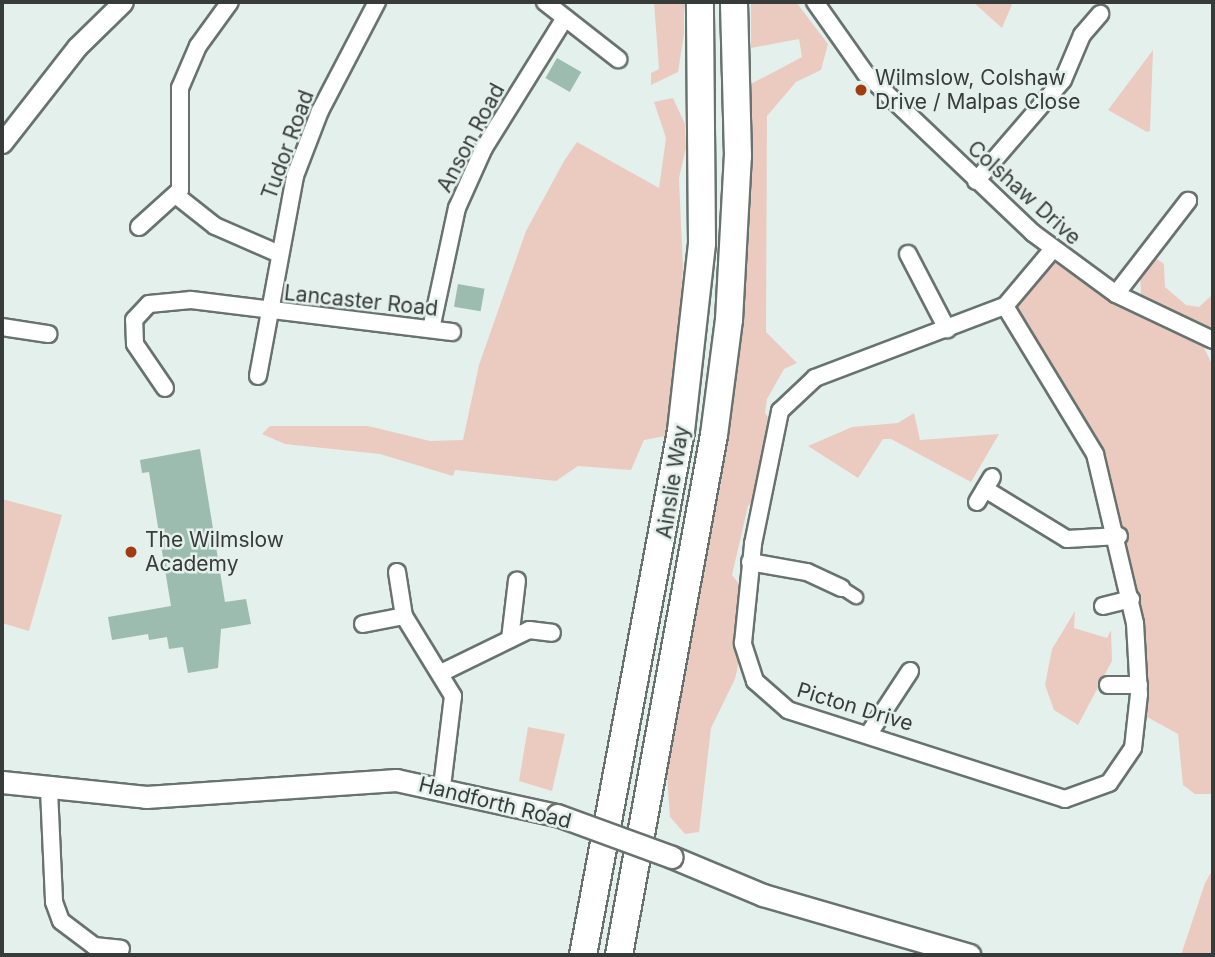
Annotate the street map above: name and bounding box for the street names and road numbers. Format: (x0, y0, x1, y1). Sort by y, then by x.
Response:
street label: Anson Road (432, 79, 510, 197)
street label: Tudor Road (257, 87, 319, 203)
street label: Colshaw Drive (962, 136, 1086, 250)
street label: Lancaster Road (283, 280, 439, 322)
street label: Ainslie Way (652, 424, 694, 540)
street label: Picton Drive (794, 677, 916, 737)
street label: Handforth Road (416, 772, 574, 834)

